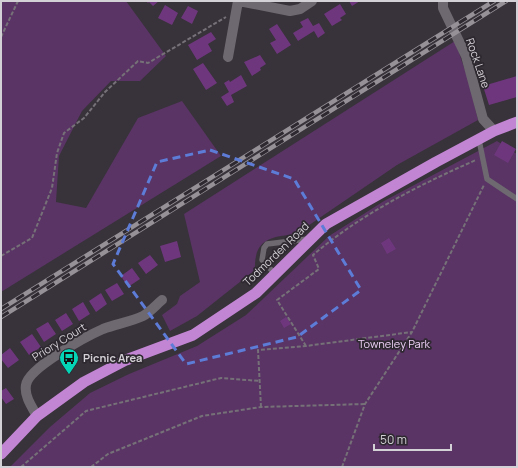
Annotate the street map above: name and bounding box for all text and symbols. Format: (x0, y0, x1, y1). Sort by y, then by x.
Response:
street label: Rock Lane (463, 36, 494, 90)
street label: Todmorden Road (240, 218, 312, 289)
street label: Priory Court (29, 319, 89, 364)
park label: Towneley Park (358, 336, 431, 351)
bus stop icon: Picnic Area (58, 347, 80, 375)
place label: Picnic Area (83, 350, 142, 365)
scale bar (374, 426, 451, 452)
text: 50 m (380, 431, 407, 448)

